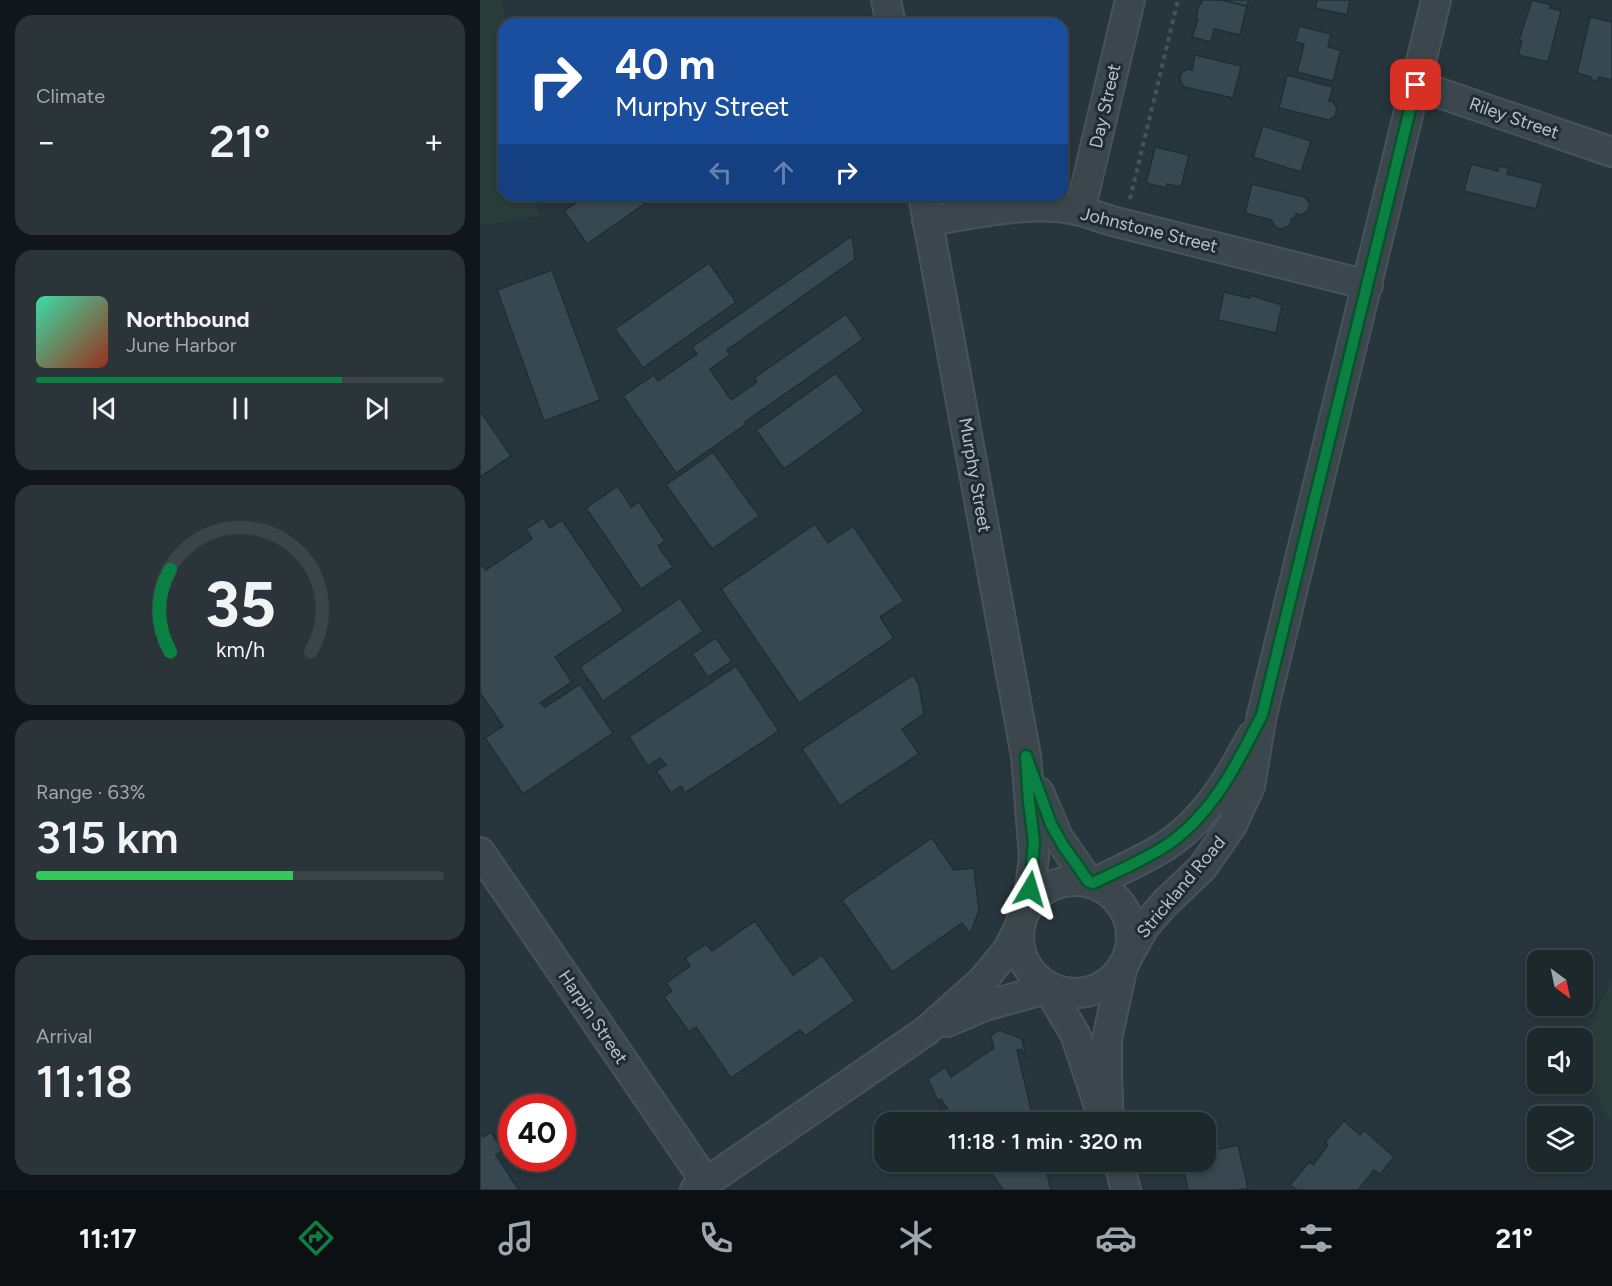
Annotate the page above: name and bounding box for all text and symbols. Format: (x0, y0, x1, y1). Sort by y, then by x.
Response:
text: 40 m (615, 39, 715, 90)
icon: right (516, 42, 594, 120)
pin (1390, 59, 1441, 110)
street label: Day Street (1085, 62, 1125, 150)
icon: arrive (1399, 68, 1432, 101)
text: Climate (36, 84, 105, 108)
text: Murphy Street (615, 90, 789, 123)
street label: Riley Street (1466, 92, 1562, 144)
text: 21° (209, 114, 271, 168)
text: − (36, 122, 57, 161)
text: + (423, 122, 444, 161)
icon: left (704, 156, 737, 189)
icon: ahead (767, 156, 800, 189)
icon: right (830, 156, 863, 189)
street label: Johnstone Street (1078, 202, 1220, 258)
text: Northbound (126, 306, 250, 333)
text: June Harbor (126, 333, 237, 357)
icon: previous (88, 392, 121, 425)
icon: pause (224, 392, 257, 425)
icon: next (360, 392, 393, 425)
street label: Murphy Street (954, 416, 996, 534)
text: 35 (205, 567, 275, 642)
text: km/h (216, 637, 264, 662)
text: Range · 63% (36, 780, 145, 804)
text: 315 km (36, 810, 179, 864)
street label: Strickland Road (1132, 832, 1230, 942)
position arrow (998, 857, 1062, 921)
north arrow (1527, 950, 1593, 1016)
map controls (1527, 950, 1593, 1172)
street label: Harpin Street (554, 966, 633, 1068)
text: Arrival (36, 1024, 92, 1048)
button: sound (1527, 1028, 1593, 1094)
text: 11:18 (36, 1054, 133, 1108)
speed limit sign: 40 (498, 1094, 576, 1172)
button: layers (1527, 1106, 1593, 1172)
text: 11:18 · 1 min · 320 m (948, 1128, 1142, 1155)
icon: directions (295, 1217, 337, 1259)
icon: music (495, 1217, 537, 1259)
icon: phone (695, 1217, 737, 1259)
icon: climate (895, 1217, 937, 1259)
icon: car (1095, 1217, 1137, 1259)
icon: filters (1295, 1217, 1337, 1259)
text: 11:17 (79, 1222, 136, 1255)
text: 21° (1496, 1222, 1533, 1255)

